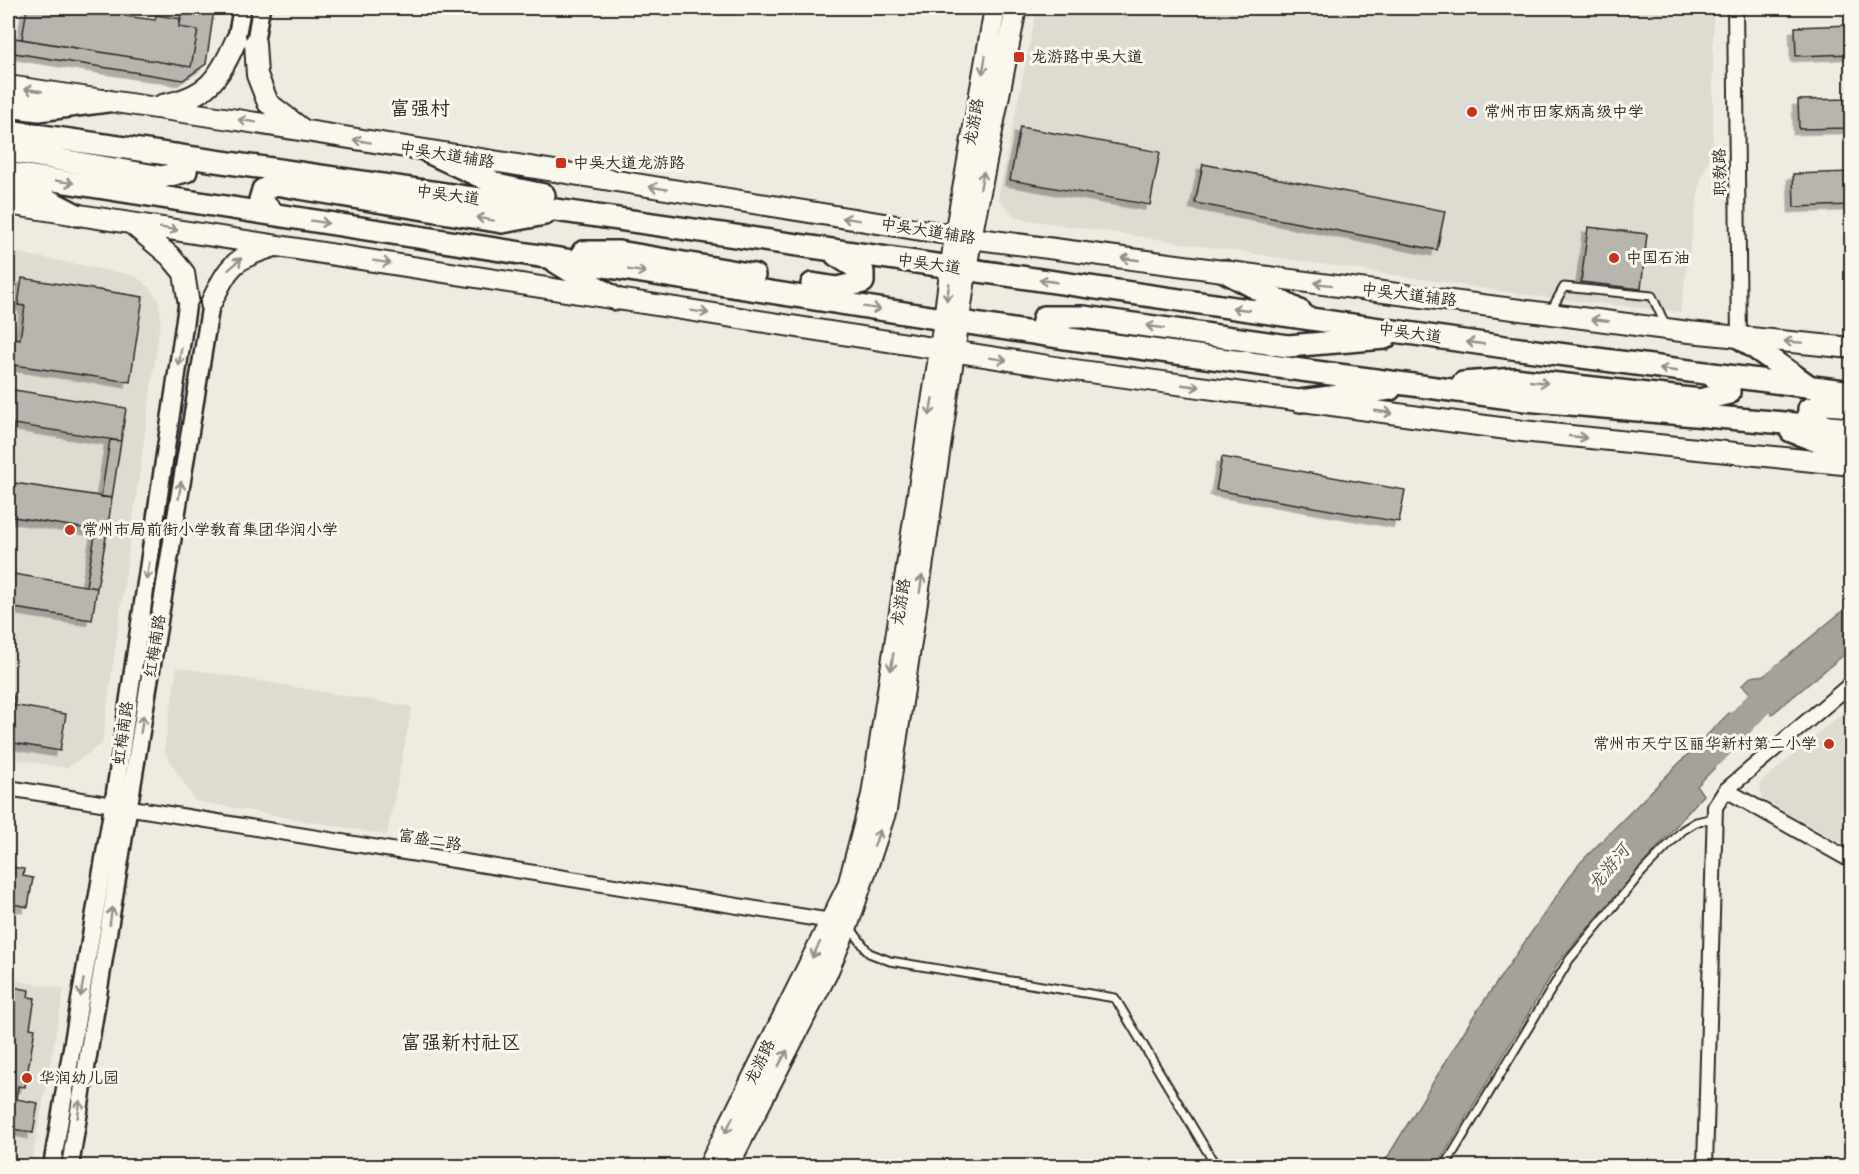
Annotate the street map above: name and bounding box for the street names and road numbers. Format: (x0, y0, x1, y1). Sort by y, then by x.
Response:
street label: 龙游路 (961, 97, 987, 147)
street label: 中吴大道辅路 (398, 139, 496, 171)
street label: 职教路 (1711, 148, 1729, 196)
street label: 中吴大道 (415, 182, 481, 208)
street label: 中吴大道辅路 (879, 215, 977, 247)
street label: 中吴大道 (896, 251, 962, 277)
street label: 中吴大道辅路 (1360, 280, 1458, 310)
street label: 中吴大道 (1377, 320, 1443, 346)
street label: 龙游路 (888, 577, 914, 627)
street label: 红梅南路 (141, 613, 169, 679)
street label: 虹梅南路 (110, 700, 136, 766)
street label: 富盛二路 (397, 826, 463, 854)
street label: 龙游路 (741, 1036, 779, 1088)

